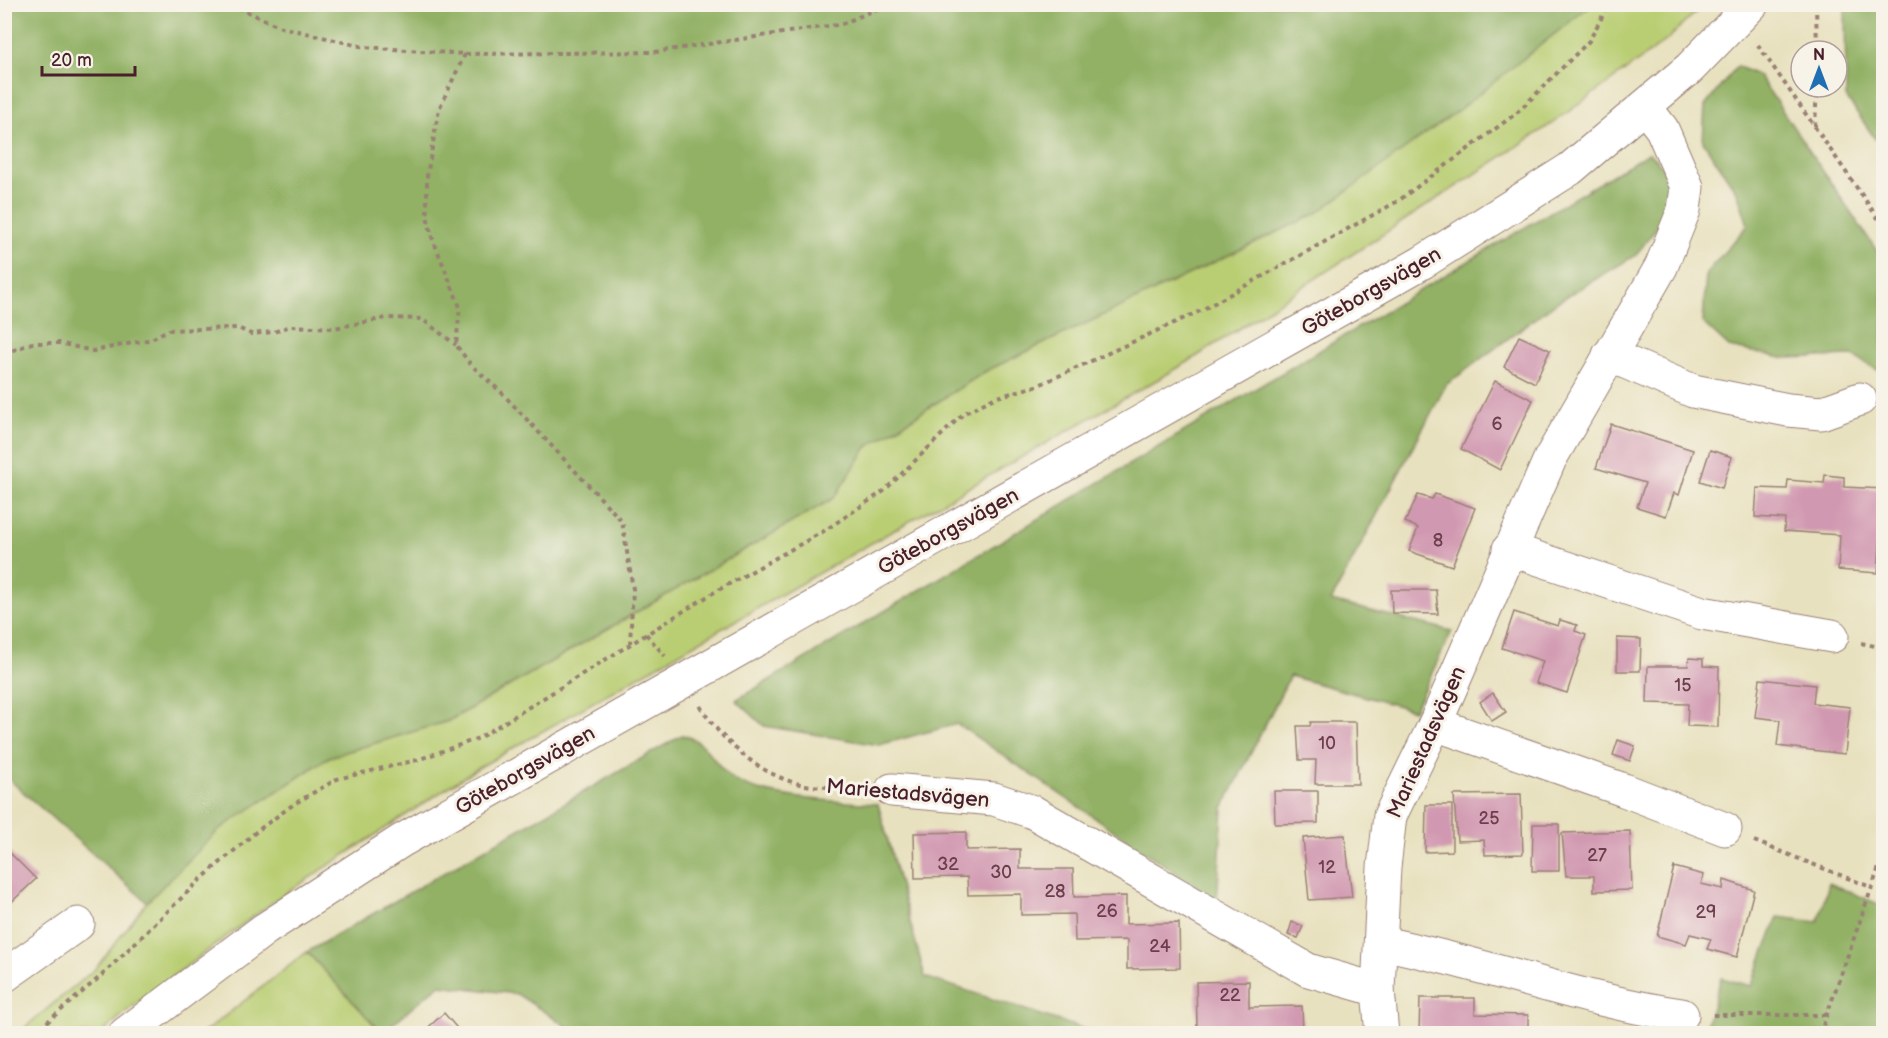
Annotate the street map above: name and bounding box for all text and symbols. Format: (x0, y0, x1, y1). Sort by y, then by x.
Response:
scale bar (42, 39, 135, 77)
north arrow (1789, 39, 1849, 99)
text: N (1813, 46, 1825, 65)
text: 20 m (51, 50, 92, 71)
street label: Göteborgsvägen (1297, 241, 1446, 342)
house number: 6 (1492, 414, 1503, 435)
street label: Göteborgsvägen (873, 482, 1023, 580)
house number: 8 (1433, 530, 1443, 551)
street label: Mariestadsvägen (1382, 662, 1471, 822)
house number: 15 (1674, 675, 1692, 696)
street label: Göteborgsvägen (451, 720, 600, 821)
house number: 10 (1318, 733, 1336, 754)
street label: Mariestadsvägen (825, 774, 991, 813)
house number: 25 (1479, 808, 1499, 829)
house number: 27 (1587, 845, 1607, 866)
house number: 32 (937, 854, 959, 875)
house number: 12 (1318, 857, 1336, 878)
house number: 30 (990, 862, 1012, 883)
house number: 28 (1044, 881, 1066, 902)
house number: 26 (1096, 901, 1118, 922)
house number: 29 (1695, 902, 1717, 923)
house number: 24 (1149, 936, 1171, 957)
house number: 22 (1219, 985, 1241, 1006)

